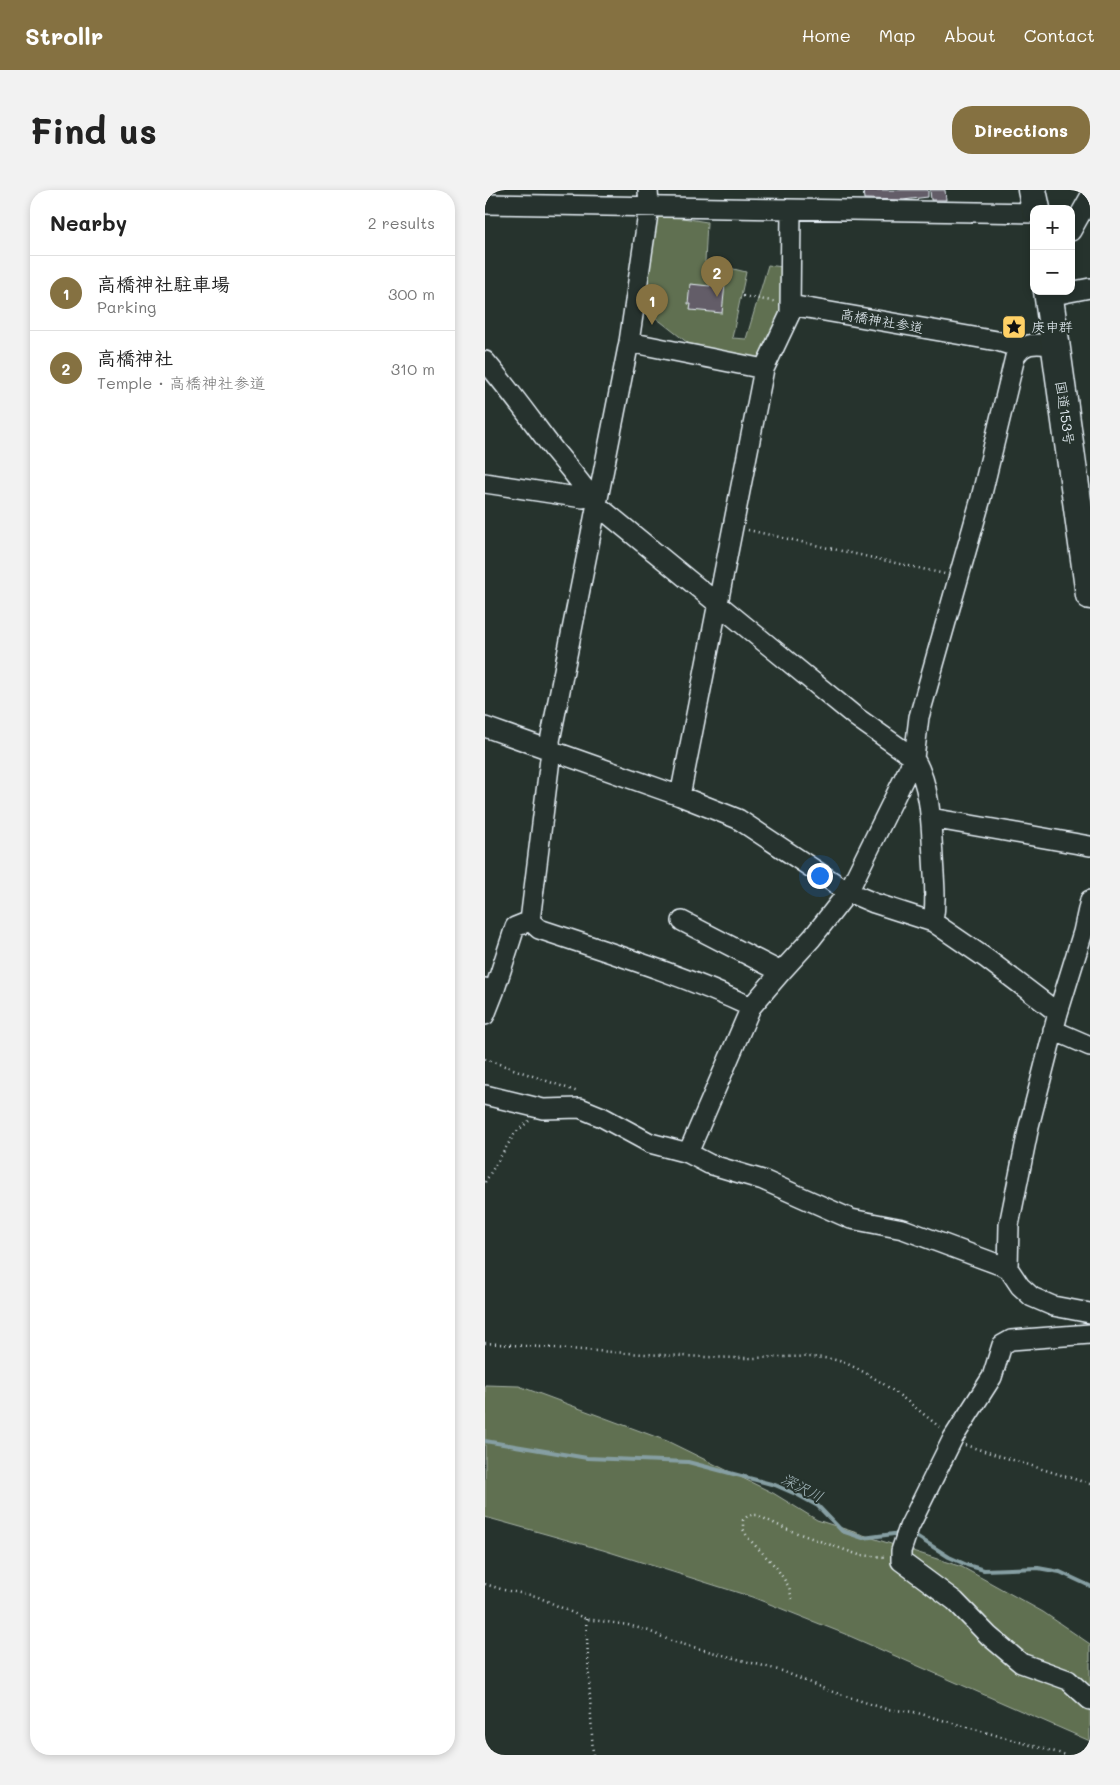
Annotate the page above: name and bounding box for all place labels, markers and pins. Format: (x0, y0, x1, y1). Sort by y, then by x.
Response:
pin: 2 (701, 256, 733, 297)
pin: 1 (636, 284, 668, 325)
place icon: 庚申群 (1001, 314, 1027, 340)
place label: 庚申群 (1031, 317, 1073, 336)

